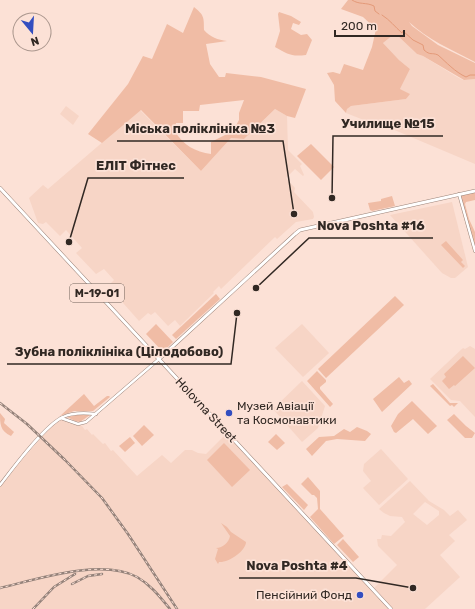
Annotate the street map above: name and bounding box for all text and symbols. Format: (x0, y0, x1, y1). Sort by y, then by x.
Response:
north arrow (12, 12, 52, 52)
scale bar (335, 12, 404, 38)
text: 200 m (341, 19, 377, 33)
text: N (29, 34, 41, 48)
callout: Училище №15 (333, 111, 443, 136)
callout: Міська поліклініка №3 (117, 116, 283, 141)
text: Училище №15 (341, 116, 435, 131)
text: Міська поліклініка №3 (125, 121, 275, 136)
callout: ЕЛІТ Фітнес (88, 153, 184, 178)
text: ЕЛІТ Фітнес (96, 158, 176, 173)
callout: Nova Poshta #16 (309, 213, 433, 238)
text: Nova Poshta #16 (317, 218, 425, 233)
road number: М-19-01 (70, 284, 124, 302)
callout: Зубна поліклініка (Цілодобово) (7, 339, 231, 364)
text: Зубна поліклініка (Цілодобово) (15, 344, 223, 359)
street label: Holovna Street (173, 375, 240, 445)
place label: Музей Авіації та Космонавтики (237, 399, 336, 427)
marker: Музей Авіації та Космонавтики (224, 408, 234, 418)
callout: Nova Poshta #4 (239, 553, 356, 578)
text: Nova Poshta #4 (246, 558, 348, 573)
place label: Пенсійний Фонд (256, 588, 352, 602)
marker: Пенсійний Фонд (355, 590, 365, 600)

